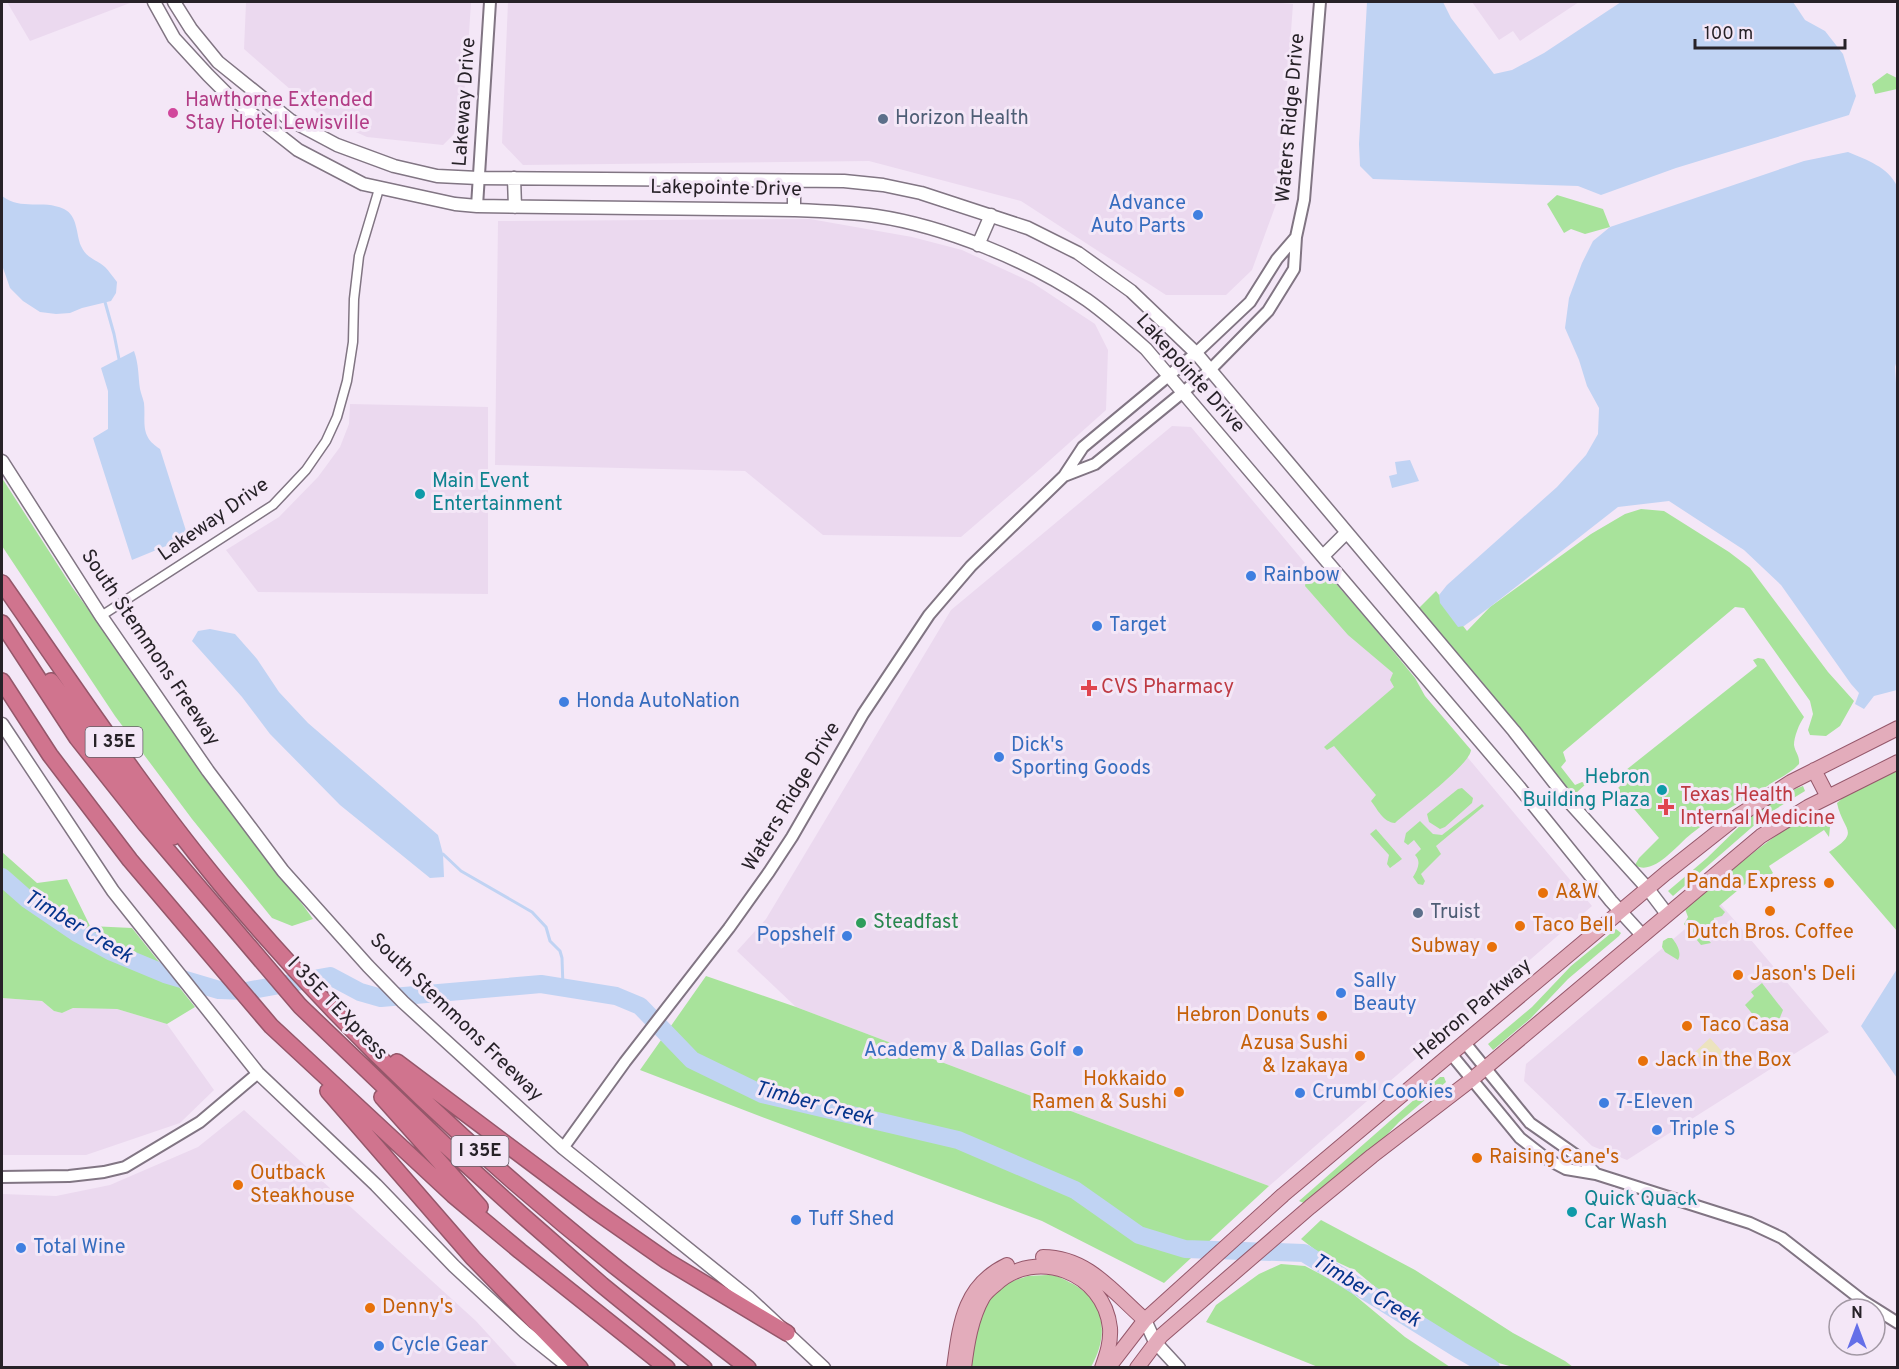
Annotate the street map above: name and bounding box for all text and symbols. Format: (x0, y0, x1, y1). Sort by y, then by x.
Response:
scale bar (1695, 12, 1845, 50)
text: 100 m (1704, 23, 1753, 46)
street label: Waters Ridge Drive (1271, 32, 1311, 204)
street label: Lakeway Drive (448, 36, 482, 168)
place label: Hawthorne Extended Stay Hotel Lewisville (185, 88, 373, 137)
marker: Hawthorne Extended Stay Hotel Lewisville (166, 106, 180, 120)
place label: Horizon Health (895, 106, 1029, 132)
marker: Horizon Health (876, 112, 890, 126)
street label: Lakepointe Drive (650, 175, 802, 203)
place label: Advance Auto Parts (1090, 191, 1186, 240)
marker: Advance Auto Parts (1191, 208, 1205, 222)
street label: Lakepointe Drive (1130, 309, 1250, 439)
place label: Main Event Entertainment (432, 469, 562, 518)
street label: Lakeway Drive (153, 472, 275, 568)
marker: Main Event Entertainment (413, 487, 427, 501)
street label: South Stemmons Freeway (74, 545, 226, 751)
place label: Rainbow (1263, 563, 1340, 589)
marker: Rainbow (1244, 569, 1258, 583)
place label: Target (1109, 613, 1167, 639)
marker: Target (1090, 619, 1104, 633)
place label: CVS Pharmacy (1101, 675, 1234, 701)
marker: CVS Pharmacy (1082, 681, 1096, 695)
place label: Honda AutoNation (576, 689, 740, 715)
marker: Honda AutoNation (557, 695, 571, 709)
street label: Waters Ridge Drive (737, 717, 847, 877)
road number: I 35E (86, 727, 142, 757)
place label: Dick's Sporting Goods (1011, 733, 1151, 782)
marker: Dick's Sporting Goods (992, 750, 1006, 764)
place label: Hebron Building Plaza (1522, 765, 1650, 814)
marker: Hebron Building Plaza (1655, 783, 1669, 797)
place label: Texas Health Internal Medicine (1680, 783, 1835, 832)
marker: Texas Health Internal Medicine (1657, 798, 1675, 816)
place label: Panda Express (1686, 870, 1817, 896)
marker: Panda Express (1822, 876, 1836, 890)
place label: A&W (1555, 880, 1599, 906)
water label: Timber Creek (19, 884, 138, 970)
marker: A&W (1536, 886, 1550, 900)
place label: Truist (1430, 900, 1481, 926)
marker: Dutch Bros. Coffee (1763, 904, 1777, 918)
marker: Truist (1411, 906, 1425, 920)
place label: Steadfast (873, 910, 959, 936)
place label: Taco Bell (1532, 913, 1614, 939)
marker: Steadfast (854, 916, 868, 930)
marker: Taco Bell (1513, 919, 1527, 933)
place label: Dutch Bros. Coffee (1686, 920, 1854, 946)
place label: Popshelf (757, 923, 835, 949)
street label: South Stemmons Freeway (364, 928, 548, 1108)
marker: Popshelf (840, 929, 854, 943)
place label: Subway (1411, 934, 1480, 960)
marker: Subway (1485, 940, 1499, 954)
street label: I 35E TEXpress (281, 952, 393, 1066)
street label: Hebron Parkway (1409, 953, 1537, 1067)
place label: Jason's Deli (1750, 962, 1856, 988)
marker: Jason's Deli (1731, 968, 1745, 982)
place label: Sally Beauty (1353, 969, 1417, 1018)
marker: Sally Beauty (1334, 986, 1348, 1000)
place label: Hebron Donuts (1176, 1003, 1310, 1029)
marker: Hebron Donuts (1315, 1009, 1329, 1023)
place label: Taco Casa (1699, 1013, 1789, 1039)
marker: Taco Casa (1680, 1019, 1694, 1033)
place label: Azusa Sushi & Izakaya (1240, 1031, 1348, 1080)
place label: Academy & Dallas Golf (864, 1038, 1066, 1064)
marker: Academy & Dallas Golf (1071, 1044, 1085, 1058)
place label: Jack in the Box (1655, 1048, 1792, 1074)
marker: Azusa Sushi & Izakaya (1353, 1049, 1367, 1063)
marker: Jack in the Box (1636, 1054, 1650, 1068)
place label: Hokkaido Ramen & Sushi (1032, 1067, 1167, 1116)
water label: Timber Creek (752, 1075, 877, 1133)
place label: Crumbl Cookies (1312, 1080, 1453, 1106)
marker: Hokkaido Ramen & Sushi (1172, 1085, 1186, 1099)
marker: Crumbl Cookies (1293, 1086, 1307, 1100)
place label: 7-Eleven (1616, 1090, 1693, 1116)
marker: 7-Eleven (1597, 1096, 1611, 1110)
place label: Triple S (1669, 1117, 1736, 1143)
marker: Triple S (1650, 1123, 1664, 1137)
road number: I 35E (452, 1136, 508, 1166)
place label: Raising Cane's (1489, 1145, 1619, 1171)
marker: Raising Cane's (1470, 1151, 1484, 1165)
place label: Outback Steakhouse (250, 1161, 355, 1210)
marker: Outback Steakhouse (231, 1178, 245, 1192)
place label: Quick Quack Car Wash (1584, 1187, 1698, 1236)
marker: Quick Quack Car Wash (1565, 1205, 1579, 1219)
place label: Tuff Shed (808, 1207, 894, 1233)
marker: Tuff Shed (789, 1213, 803, 1227)
place label: Total Wine (33, 1235, 125, 1261)
marker: Total Wine (14, 1241, 28, 1255)
water label: Timber Creek (1307, 1248, 1426, 1334)
place label: Denny's (382, 1295, 453, 1321)
north arrow (1827, 1297, 1887, 1357)
marker: Denny's (363, 1301, 377, 1315)
text: N (1851, 1304, 1863, 1324)
place label: Cycle Gear (391, 1333, 488, 1359)
marker: Cycle Gear (372, 1339, 386, 1353)

